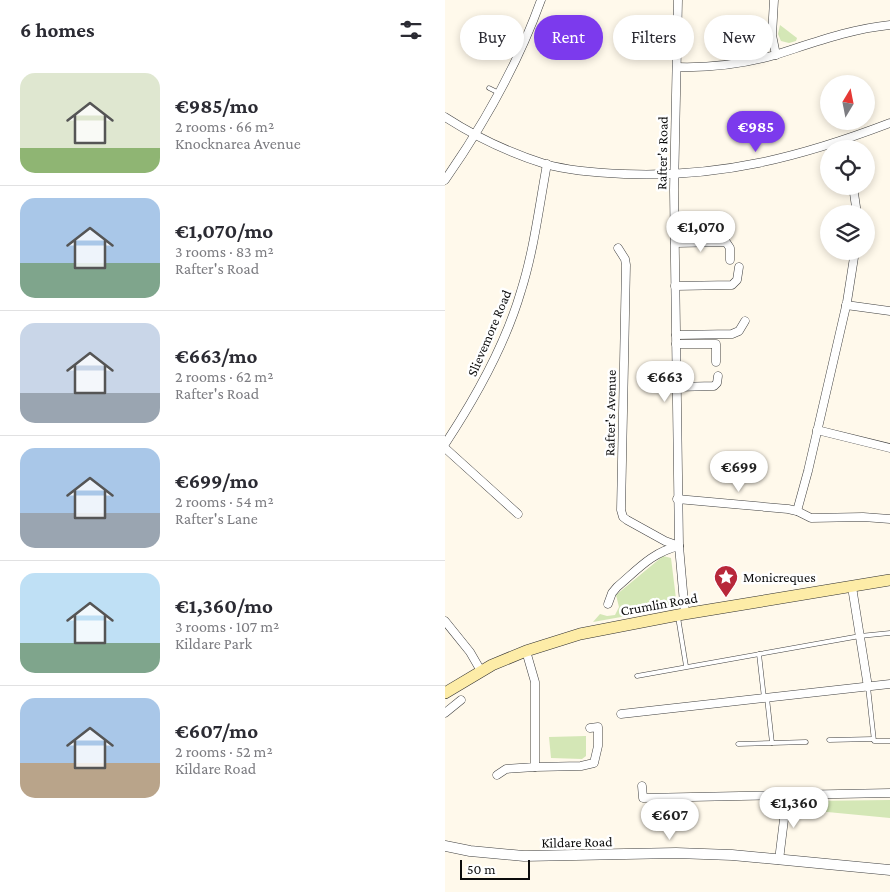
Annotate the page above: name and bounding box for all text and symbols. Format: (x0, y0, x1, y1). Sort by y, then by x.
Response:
chip: Buy (460, 15, 524, 60)
chip: Rent (534, 15, 603, 60)
chip: Filters (613, 15, 694, 60)
chip: New (704, 15, 773, 60)
icon: filters (397, 16, 425, 44)
text: 6 homes (20, 18, 95, 42)
north arrow (820, 75, 875, 130)
map controls (820, 75, 875, 260)
icon: home (60, 93, 120, 153)
text: €985/mo (175, 94, 259, 118)
pin: €985 (726, 110, 786, 153)
street label: Rafter's Road (653, 115, 671, 190)
text: 2 rooms · 66 m² (175, 118, 274, 135)
text: €985 (738, 118, 774, 135)
text: Knocknarea Avenue (175, 135, 301, 152)
button: locate (820, 140, 875, 195)
button: layers (820, 205, 875, 260)
pin: €1,070 (660, 210, 742, 253)
icon: home (60, 218, 120, 278)
text: €1,070 (677, 218, 725, 235)
text: €1,070/mo (175, 219, 273, 243)
text: 3 rooms · 83 m² (175, 243, 274, 260)
text: Rafter's Road (175, 260, 259, 277)
street label: Slievemore Road (464, 287, 515, 379)
icon: home (60, 343, 120, 403)
text: €663/mo (175, 344, 258, 368)
pin: €663 (635, 360, 695, 403)
text: 2 rooms · 62 m² (175, 368, 273, 385)
text: €663 (647, 368, 683, 385)
street label: Rafter's Avenue (601, 370, 619, 456)
text: Rafter's Road (175, 385, 259, 402)
pin: €699 (709, 450, 769, 493)
text: €699 (721, 458, 757, 475)
icon: home (60, 468, 120, 528)
text: €699/mo (175, 469, 258, 493)
text: 2 rooms · 54 m² (175, 493, 274, 510)
text: Rafter's Lane (175, 510, 258, 527)
place icon: Monicreques (713, 564, 739, 598)
place label: Monicreques (743, 569, 816, 585)
street label: Crumlin Road (619, 589, 699, 619)
icon: home (60, 593, 120, 653)
text: €1,360/mo (175, 594, 273, 618)
text: 3 rooms · 107 m² (175, 618, 279, 635)
text: Kildare Park (175, 635, 252, 652)
icon: home (60, 718, 120, 778)
text: €607/mo (175, 719, 258, 743)
text: 2 rooms · 52 m² (175, 743, 273, 760)
text: Kildare Road (175, 760, 256, 777)
pin: €1,360 (753, 786, 835, 829)
text: €1,360 (770, 794, 818, 811)
pin: €607 (640, 798, 700, 841)
text: €607 (652, 806, 688, 823)
street label: Kildare Road (541, 833, 613, 851)
scale bar (460, 857, 530, 880)
text: 50 m (467, 861, 495, 877)

